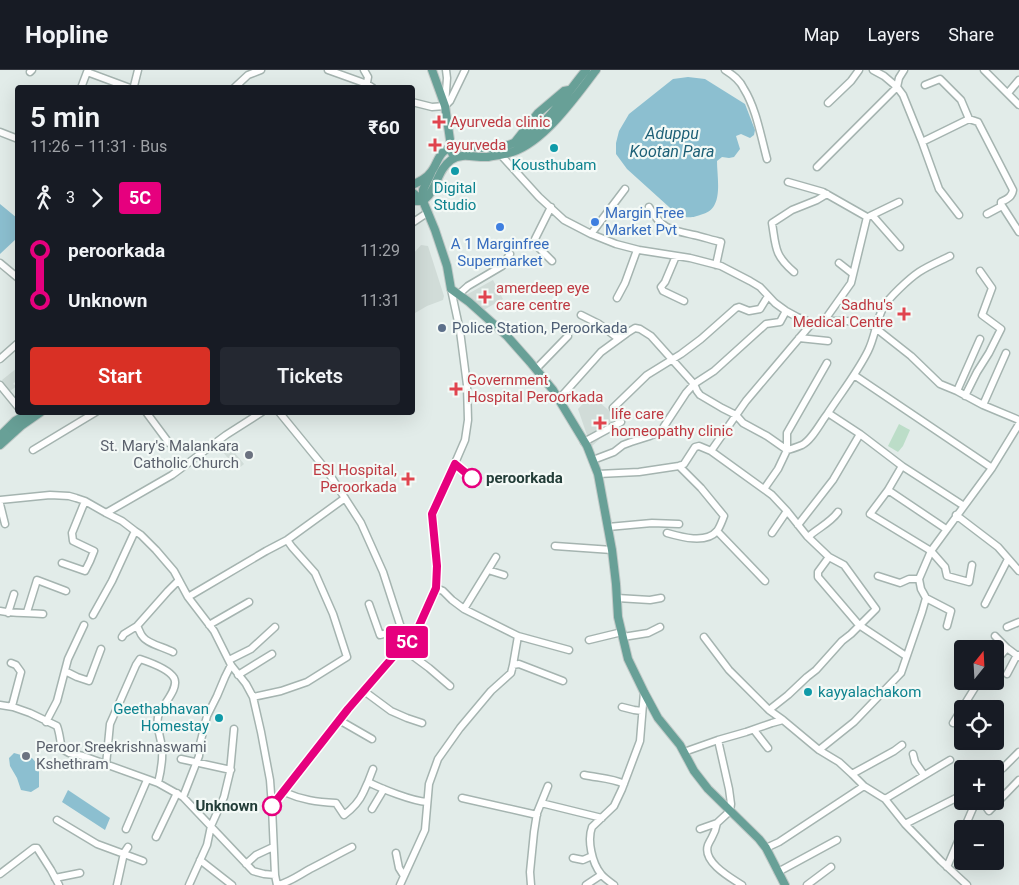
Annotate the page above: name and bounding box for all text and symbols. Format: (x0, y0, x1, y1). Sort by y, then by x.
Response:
text: Hopline (25, 21, 108, 49)
text: Map (804, 24, 839, 45)
text: Layers (867, 24, 920, 45)
text: Share (948, 24, 994, 45)
text: 5 min (30, 101, 100, 134)
place label: Ayurveda clinic (450, 113, 551, 131)
marker: Ayurveda clinic (432, 115, 446, 129)
text: ₹60 (368, 116, 400, 139)
water label: Aduppu Kootan Para (630, 124, 714, 161)
place label: ayurveda (446, 136, 506, 154)
text: 11:26 – 11:31 · Bus (30, 137, 167, 156)
marker: ayurveda (428, 138, 442, 152)
marker: Kousthubam (548, 142, 560, 154)
place label: Kousthubam (512, 156, 596, 174)
marker: Digital Studio (449, 165, 461, 177)
place label: Digital Studio (434, 179, 476, 214)
icon: walk (30, 184, 58, 212)
icon: forward (83, 184, 111, 212)
text: 5C (129, 187, 151, 208)
text: 3 (66, 188, 75, 207)
place label: Margin Free Market Pvt (605, 204, 684, 239)
marker: Margin Free Market Pvt (589, 216, 601, 228)
marker: A 1 Marginfree Supermarket (494, 221, 506, 233)
place label: A 1 Marginfree Supermarket (451, 235, 549, 270)
text: peroorkada (68, 239, 165, 262)
text: 11:29 (360, 241, 400, 260)
place label: amerdeep eye care centre (496, 279, 590, 314)
text: Unknown (68, 289, 147, 312)
marker: amerdeep eye care centre (478, 290, 492, 304)
text: 11:31 (360, 291, 400, 310)
place label: Sadhu's Medical Centre (793, 296, 893, 331)
marker: Sadhu's Medical Centre (897, 307, 911, 321)
place label: Police Station, Peroorkada (452, 319, 628, 337)
marker: Police Station, Peroorkada (436, 322, 448, 334)
button: Start (30, 347, 210, 405)
button: Tickets (220, 347, 400, 405)
place label: Government Hospital Peroorkada (467, 371, 603, 406)
marker: Government Hospital Peroorkada (449, 382, 463, 396)
place label: life care homeopathy clinic (611, 405, 733, 440)
marker: life care homeopathy clinic (593, 416, 607, 430)
place label: St. Mary's Malankara Catholic Church (100, 437, 239, 472)
marker: St. Mary's Malankara Catholic Church (243, 449, 255, 461)
place label: ESI Hospital, Peroorkada (313, 461, 397, 496)
marker: peroorkada (462, 468, 482, 488)
place label: peroorkada (486, 469, 563, 487)
marker: ESI Hospital, Peroorkada (401, 472, 415, 486)
line badge: 5C (384, 626, 430, 658)
text: 5C (396, 631, 418, 652)
north arrow (954, 640, 1004, 690)
map controls (954, 640, 1004, 870)
place label: kayyalachakom (818, 683, 921, 701)
marker: kayyalachakom (802, 686, 814, 698)
place label: Geethabhavan Homestay (113, 700, 209, 735)
button: locate (954, 700, 1004, 750)
marker: Geethabhavan Homestay (213, 712, 225, 724)
place label: Peroor Sreekrishnaswami Kshethram (36, 738, 207, 773)
marker: Peroor Sreekrishnaswami Kshethram (20, 750, 32, 762)
button: + (954, 760, 1004, 810)
marker: Unknown (262, 796, 282, 816)
place label: Unknown (195, 797, 258, 815)
button: − (954, 820, 1004, 870)

